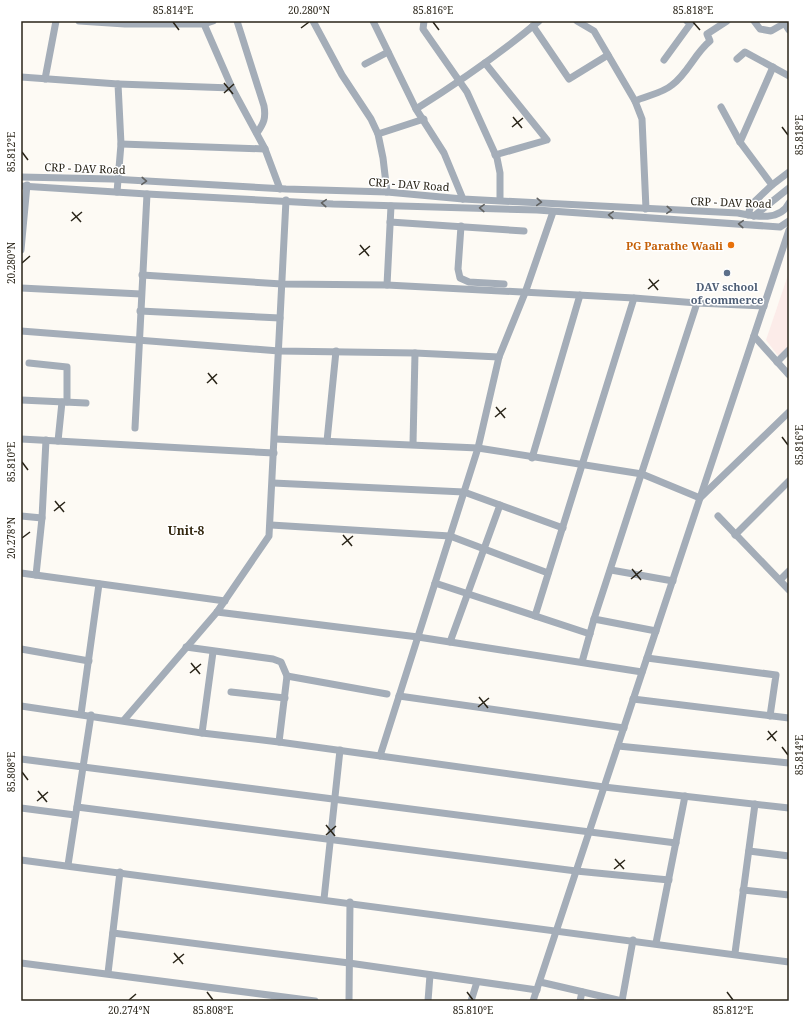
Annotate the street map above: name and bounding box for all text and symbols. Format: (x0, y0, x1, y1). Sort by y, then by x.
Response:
text: 85.814°E (153, 3, 193, 17)
text: 20.280°N (288, 3, 330, 17)
text: 85.816°E (413, 3, 453, 17)
text: 85.818°E (673, 3, 713, 17)
text: 85.818°E (792, 115, 806, 155)
text: 85.812°E (4, 132, 18, 172)
street label: CRP - DAV Road (44, 159, 126, 177)
street label: CRP - DAV Road (368, 174, 450, 194)
one-way arrow (141, 177, 147, 186)
street label: CRP - DAV Road (690, 193, 772, 211)
one-way arrow (536, 197, 542, 206)
one-way arrow (321, 198, 327, 207)
one-way arrow (479, 204, 485, 213)
one-way arrow (666, 206, 672, 215)
one-way arrow (608, 211, 614, 220)
one-way arrow (738, 219, 744, 228)
place label: PG Parathe Waali (626, 238, 723, 253)
marker: PG Parathe Waali (726, 240, 736, 250)
text: 20.280°N (4, 242, 18, 284)
marker: DAV school of commerce (722, 268, 732, 278)
place label: DAV school of commerce (691, 279, 763, 307)
text: 85.816°E (792, 425, 806, 465)
text: 85.810°E (4, 442, 18, 482)
text: 20.278°N (4, 517, 18, 559)
district label: Unit-8 (168, 522, 204, 539)
text: 85.814°E (792, 735, 806, 775)
text: 85.808°E (4, 752, 18, 792)
text: 20.274°N (108, 1003, 150, 1017)
text: 85.808°E (193, 1003, 233, 1017)
text: 85.810°E (453, 1003, 493, 1017)
text: 85.812°E (713, 1003, 753, 1017)

